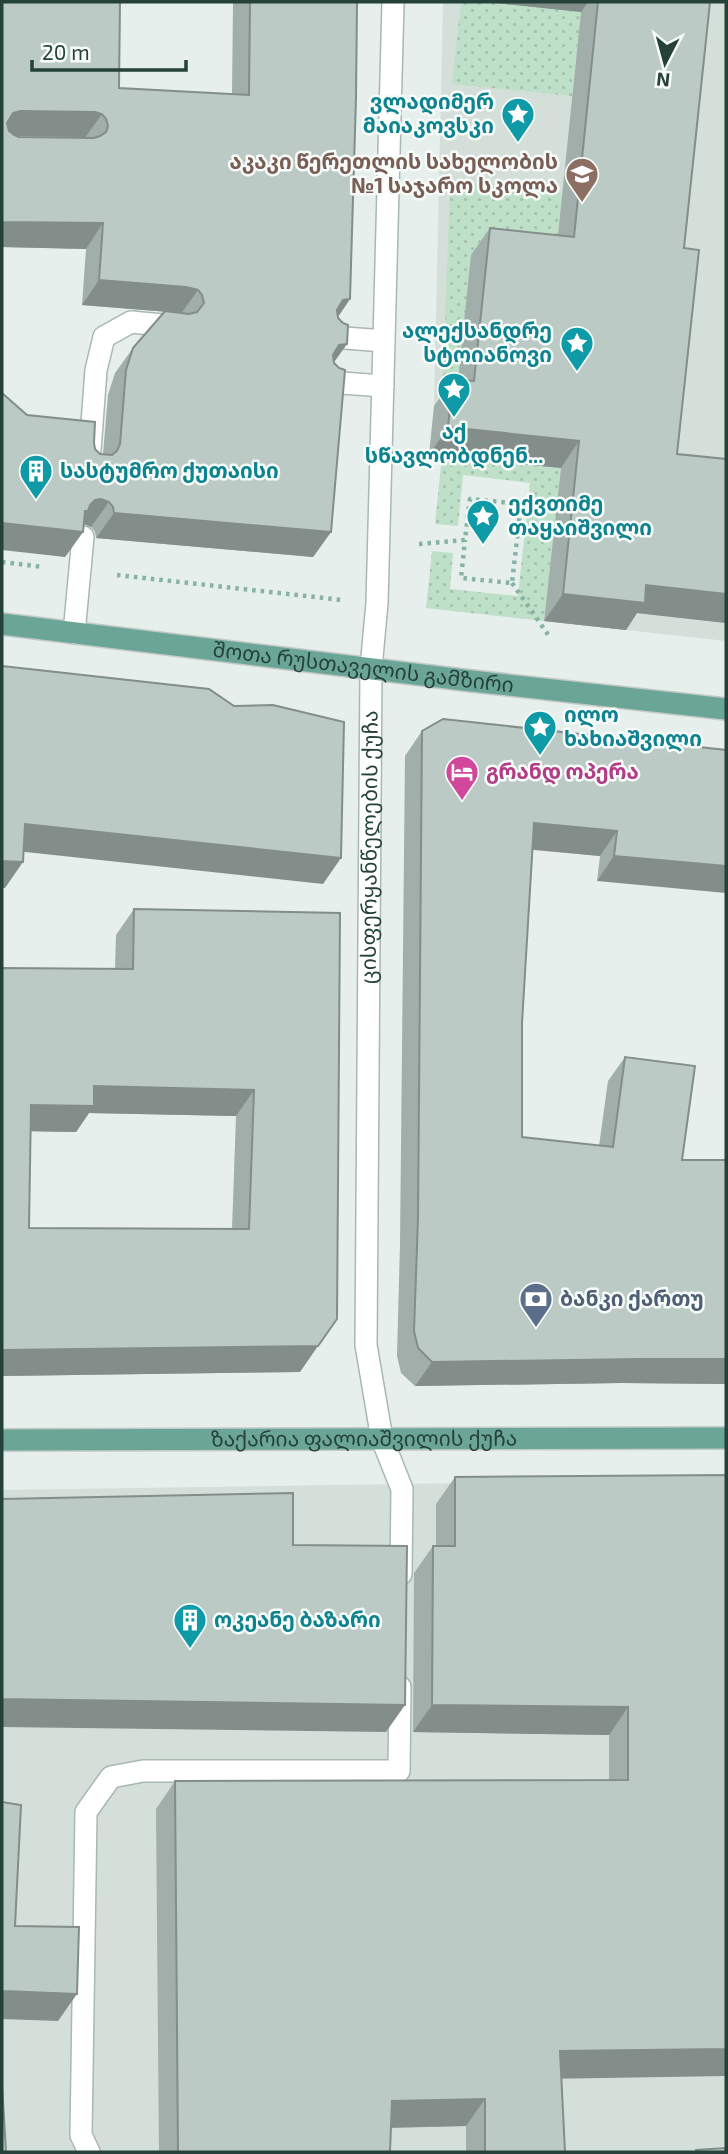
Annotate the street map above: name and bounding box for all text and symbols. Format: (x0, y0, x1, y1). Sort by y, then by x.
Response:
scale bar (32, 28, 186, 72)
north arrow (630, 28, 700, 98)
text: 20 m (42, 39, 90, 64)
text: N (655, 68, 671, 93)
place label: ვლადიმერ მაიაკოვსკი (363, 88, 494, 138)
place icon: ვლადიმერ მაიაკოვსკი (499, 95, 537, 144)
place label: აკაკი წერეთლის სახელობის №1 საჯარო სკოლა (230, 148, 558, 199)
school or university icon: აკაკი წერეთლის სახელობის №1 საჯარო სკოლა (563, 155, 601, 204)
place label: ალექსანდრე სტოიანოვი (402, 317, 552, 367)
place icon: ალექსანდრე სტოიანოვი (558, 324, 596, 373)
place icon: აქ სწავლობდნენ... (435, 370, 473, 419)
place label: აქ სწავლობდნენ... (365, 418, 543, 469)
building icon: სასტუმრო ქუთაისი (17, 452, 55, 501)
place label: სასტუმრო ქუთაისი (60, 457, 279, 483)
place label: ექვთიმე თაყაიშვილი (508, 490, 652, 541)
place icon: ექვთიმე თაყაიშვილი (464, 497, 502, 546)
street label: შოთა რუსთაველის გამზირი (212, 636, 515, 697)
place label: ილო ხახიაშვილი (564, 701, 702, 752)
place icon: ილო ხახიაშვილი (521, 708, 559, 757)
street label: ცისფერყანწელების ქუჩა (355, 710, 383, 984)
hotel icon: გრანდ ოპერა (443, 753, 481, 802)
place label: გრანდ ოპერა (486, 758, 639, 785)
bank icon: ბანკი ქართუ (517, 1280, 555, 1329)
place label: ბანკი ქართუ (560, 1285, 704, 1311)
street label: ზაქარია ფალიაშვილის ქუჩა (211, 1425, 517, 1452)
building icon: ოკეანე ბაზარი (171, 1601, 209, 1650)
place label: ოკეანე ბაზარი (214, 1606, 381, 1632)

